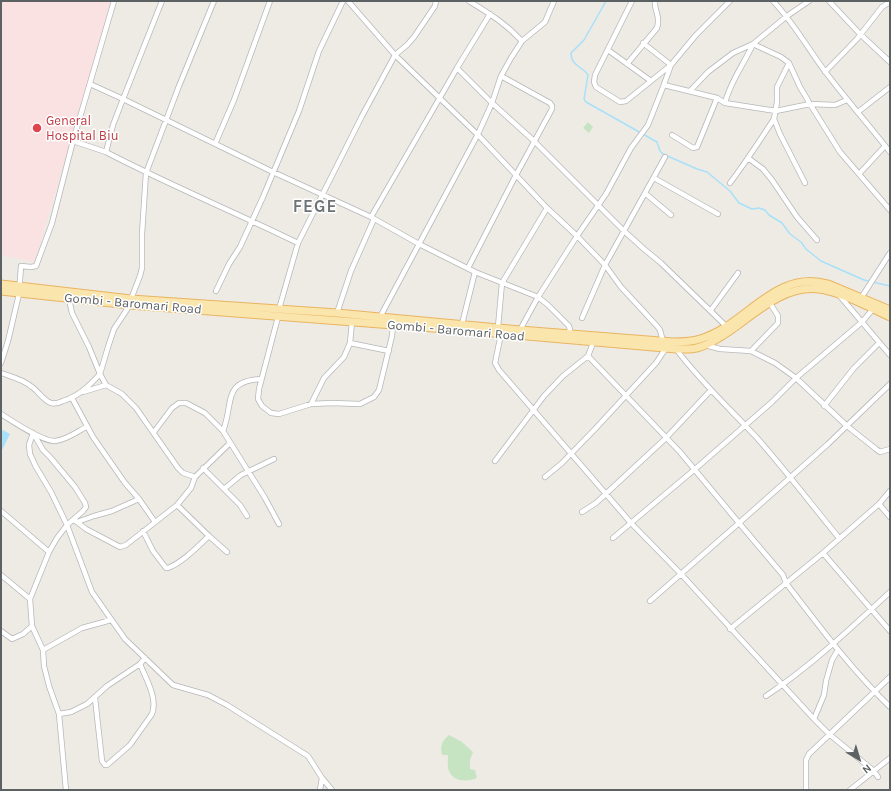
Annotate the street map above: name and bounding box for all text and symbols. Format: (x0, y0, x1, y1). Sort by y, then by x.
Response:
place label: General Hospital Biu (46, 113, 119, 144)
marker: General Hospital Biu (31, 122, 43, 134)
district label: FEGE (293, 197, 337, 217)
street label: Gombi - Baromari Road (64, 290, 202, 318)
street label: Gombi - Baromari Road (387, 317, 525, 345)
north arrow (839, 739, 879, 779)
text: N (860, 761, 874, 776)

